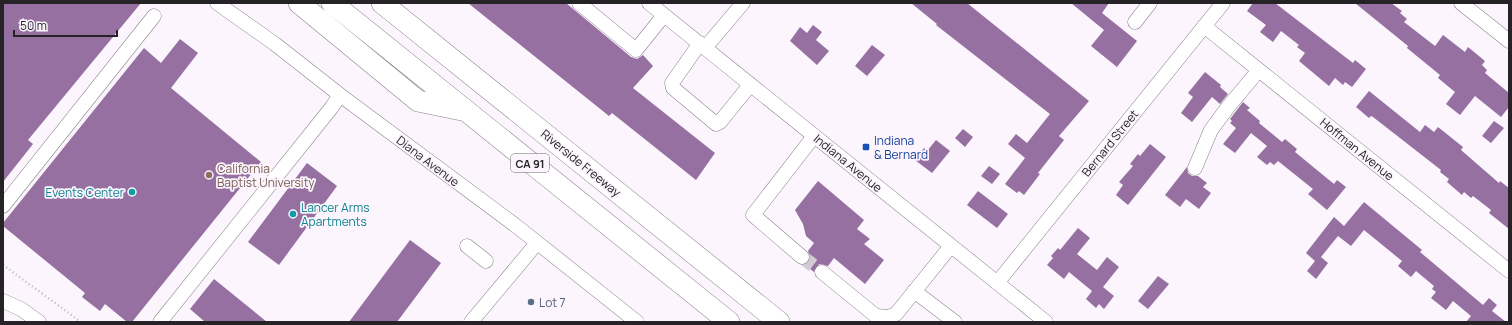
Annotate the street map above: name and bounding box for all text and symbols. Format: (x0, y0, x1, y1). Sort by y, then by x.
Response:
scale bar (14, 12, 117, 38)
text: 50 m (20, 17, 47, 34)
street label: Bernard Street (1078, 106, 1142, 180)
street label: Hoffman Avenue (1316, 114, 1398, 184)
street label: Riverside Freeway (537, 125, 625, 201)
street label: Indiana Avenue (810, 130, 886, 196)
street label: Diana Avenue (393, 132, 463, 190)
place label: Indiana & Bernard (874, 132, 928, 163)
marker: Indiana & Bernard (861, 142, 871, 152)
road number: CA 91 (511, 154, 549, 172)
place label: California Baptist University (217, 160, 315, 191)
marker: California Baptist University (204, 170, 214, 180)
place label: Events Center (45, 184, 125, 201)
marker: Events Center (127, 187, 137, 197)
place label: Lancer Arms Apartments (301, 199, 370, 230)
marker: Lancer Arms Apartments (288, 209, 298, 219)
place label: Lot 7 (539, 294, 565, 311)
marker: Lot 7 (526, 297, 536, 307)

